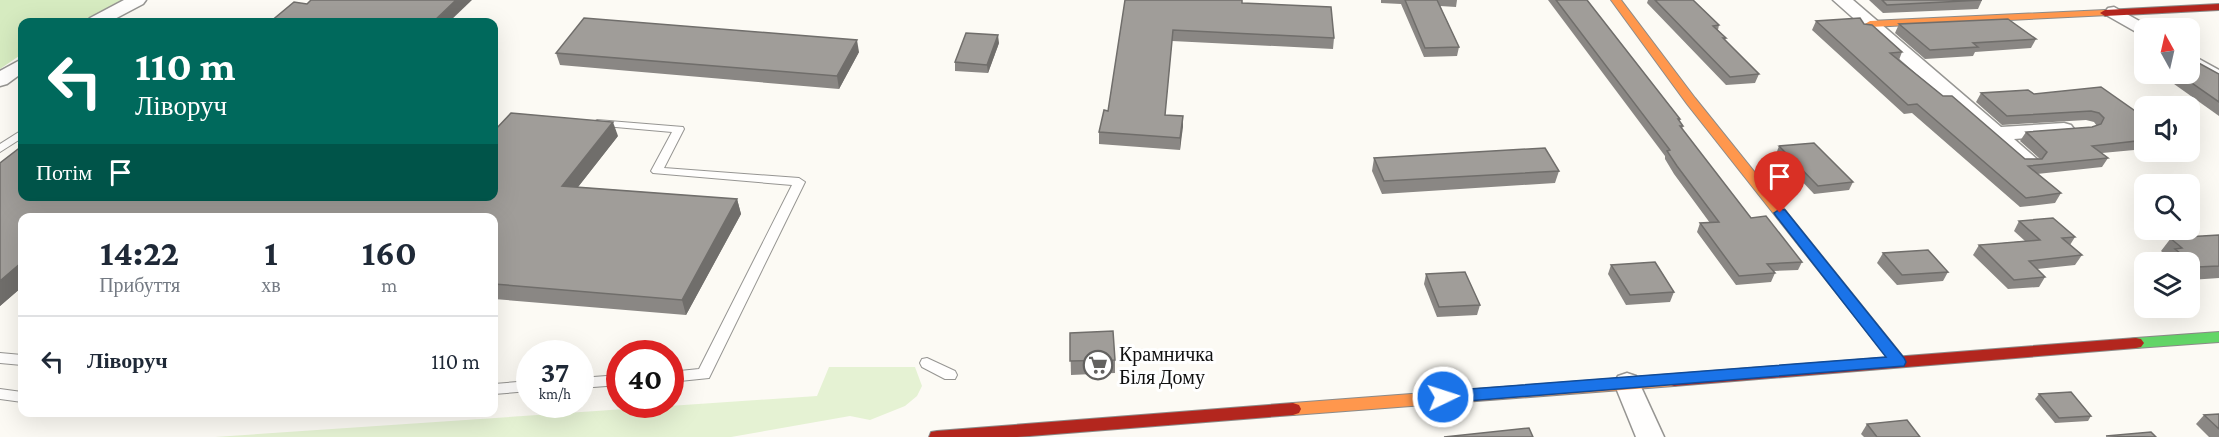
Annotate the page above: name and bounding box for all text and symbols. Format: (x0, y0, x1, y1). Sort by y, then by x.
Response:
north arrow (2134, 18, 2200, 84)
map controls (2134, 18, 2200, 318)
icon: left (36, 42, 114, 120)
text: 110 m (135, 42, 236, 89)
text: Ліворуч (135, 91, 227, 121)
button: sound (2134, 96, 2200, 162)
pin (1754, 151, 1805, 213)
icon: arrive (104, 156, 137, 189)
text: Потім (36, 160, 92, 185)
icon: arrive (1763, 160, 1796, 193)
button: search (2134, 174, 2200, 240)
text: 14:22 (100, 233, 179, 273)
text: 1 (264, 233, 278, 273)
text: 160 (362, 233, 417, 273)
button: layers (2134, 252, 2200, 318)
text: Прибуття (99, 274, 180, 296)
text: хв (261, 274, 281, 296)
text: m (381, 274, 397, 296)
speed limit sign: 40 (606, 340, 684, 418)
place label: Крамничка Біля Дому (1119, 343, 1214, 389)
icon: left (36, 345, 69, 378)
text: Ліворуч (87, 348, 168, 373)
text: 110 m (431, 349, 480, 374)
supermarket icon: Крамничка Біля Дому (1082, 349, 1114, 381)
text: 37 (541, 355, 569, 388)
position arrow (1411, 365, 1475, 429)
text: km/h (539, 386, 571, 402)

